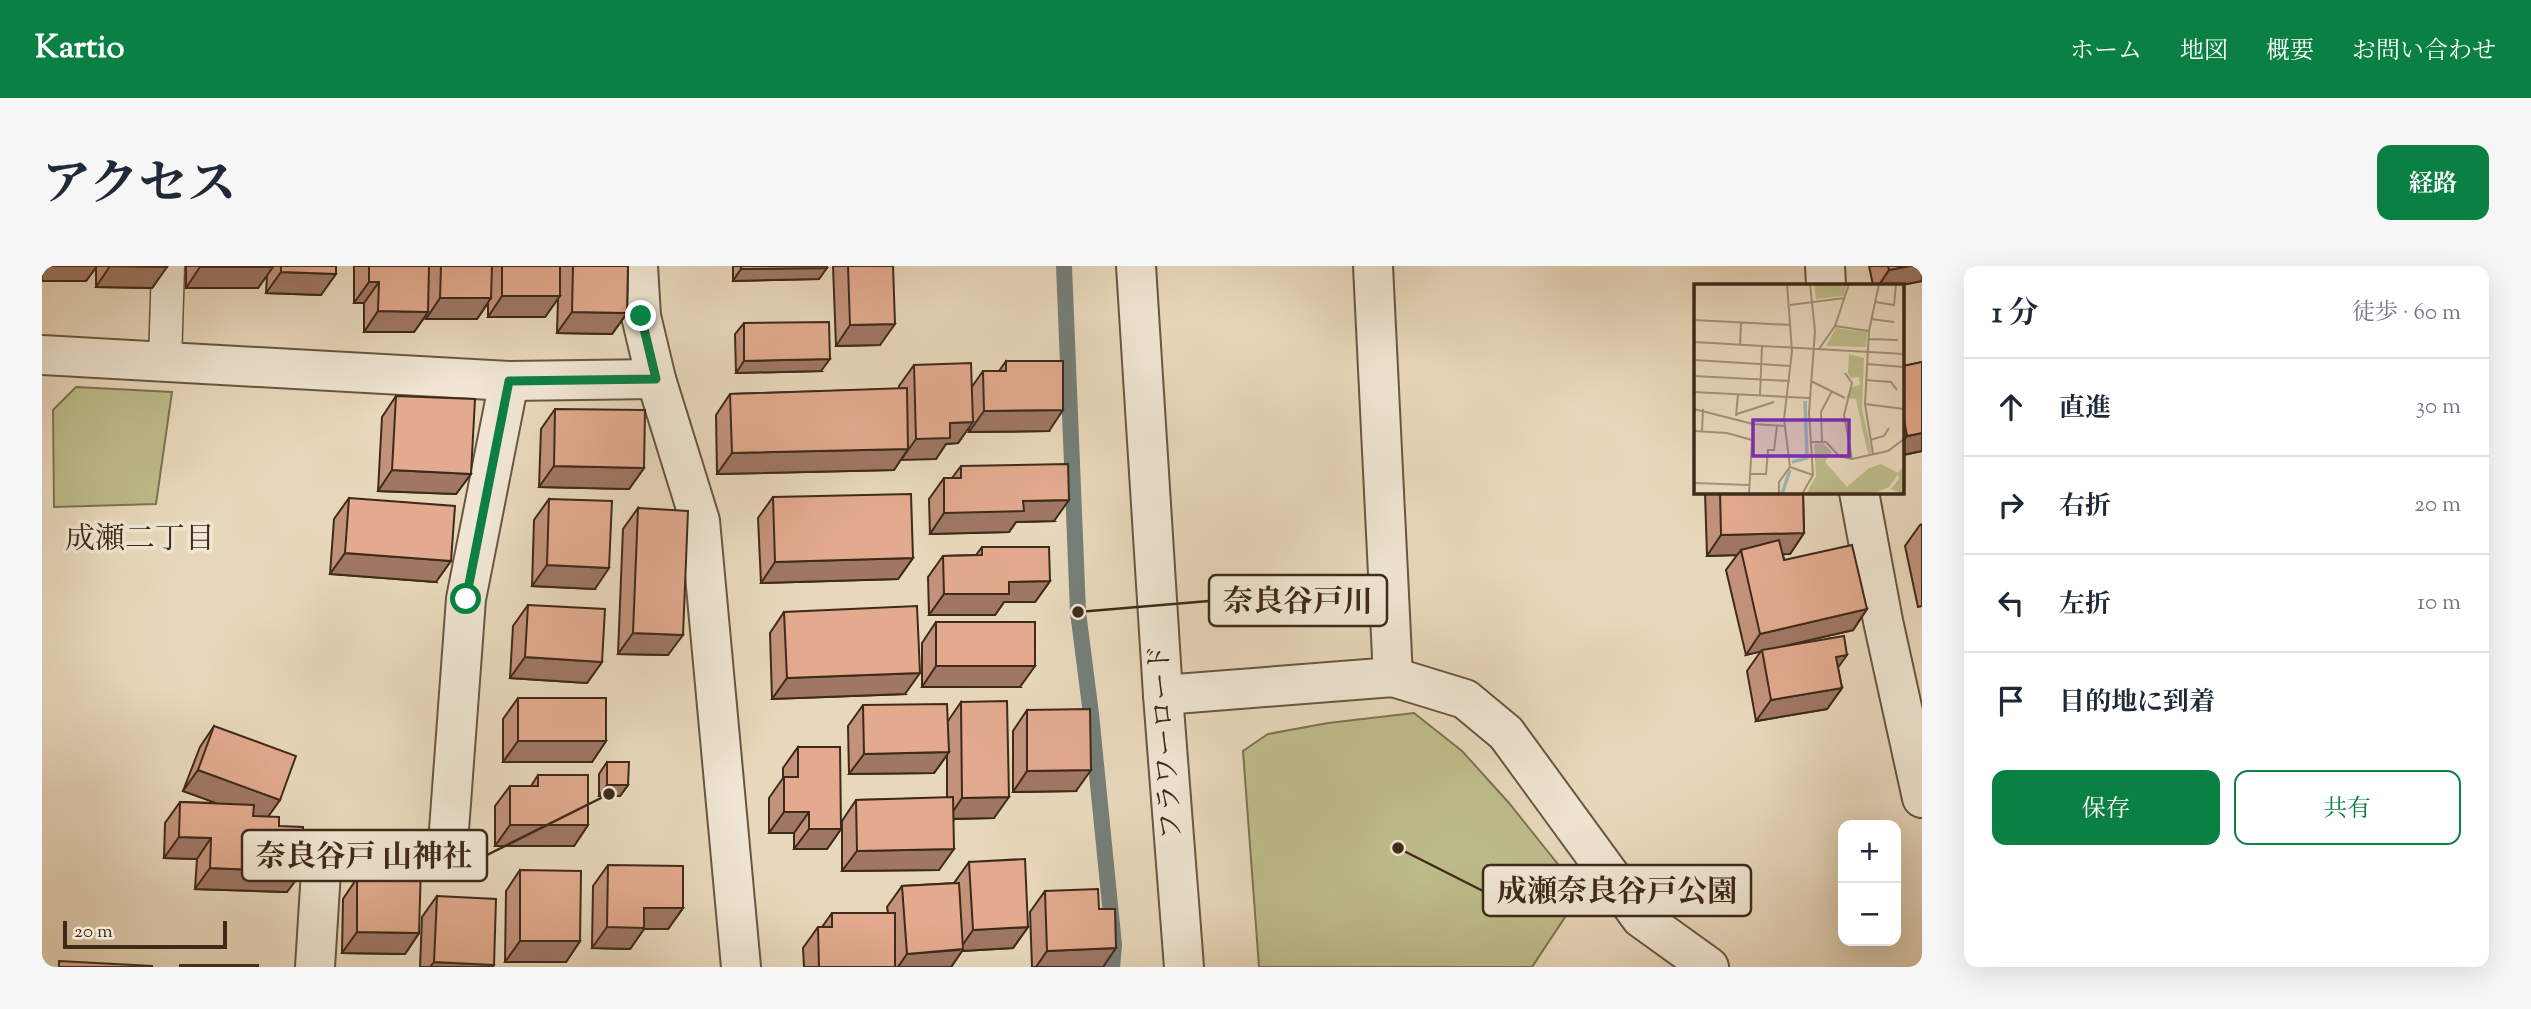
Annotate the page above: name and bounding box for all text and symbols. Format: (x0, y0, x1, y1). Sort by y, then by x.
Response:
text: Kartio (35, 25, 125, 73)
text: ホーム (2070, 35, 2142, 69)
text: 地図 (2180, 35, 2228, 69)
text: 概要 (2266, 35, 2314, 69)
text: お問い合わせ (2352, 35, 2496, 69)
button: 経路 (2377, 145, 2489, 220)
text: アクセス (42, 152, 237, 222)
inset map (1694, 284, 1904, 494)
text: 1 分 (1992, 293, 2039, 336)
text: 徒歩 · 60 m (2352, 297, 2461, 330)
route end (625, 300, 656, 331)
icon: ahead (1992, 388, 2030, 426)
text: 直進 (2059, 391, 2111, 428)
text: 30 m (2416, 391, 2461, 424)
icon: right (1992, 486, 2030, 524)
text: 右折 (2059, 489, 2111, 526)
text: 20 m (2414, 489, 2461, 522)
district label: 成瀬二丁目 (65, 519, 215, 562)
callout: 奈良谷戸川 (1209, 575, 1387, 626)
text: 奈良谷戸川 (1223, 582, 1373, 625)
route start (450, 583, 481, 614)
icon: left (1992, 584, 2030, 622)
text: 左折 (2059, 587, 2111, 624)
text: 10 m (2417, 587, 2461, 620)
street label: フラワーロード (1140, 643, 1194, 841)
icon: arrive (1992, 682, 2030, 720)
text: 目的地に到着 (2059, 685, 2215, 722)
button: 保存 (1992, 770, 2220, 845)
button: 共有 (2234, 770, 2461, 845)
map controls (1838, 820, 1901, 946)
button: + (1838, 820, 1901, 883)
callout: 奈良谷戸 山神社 (242, 830, 487, 881)
text: 奈良谷戸 山神社 (256, 837, 472, 880)
callout: 成瀬奈良谷戸公園 (1483, 865, 1751, 916)
text: 成瀬奈良谷戸公園 (1497, 872, 1737, 915)
button: − (1838, 883, 1901, 946)
scale bar (63, 918, 228, 950)
text: 20 m (74, 919, 113, 946)

